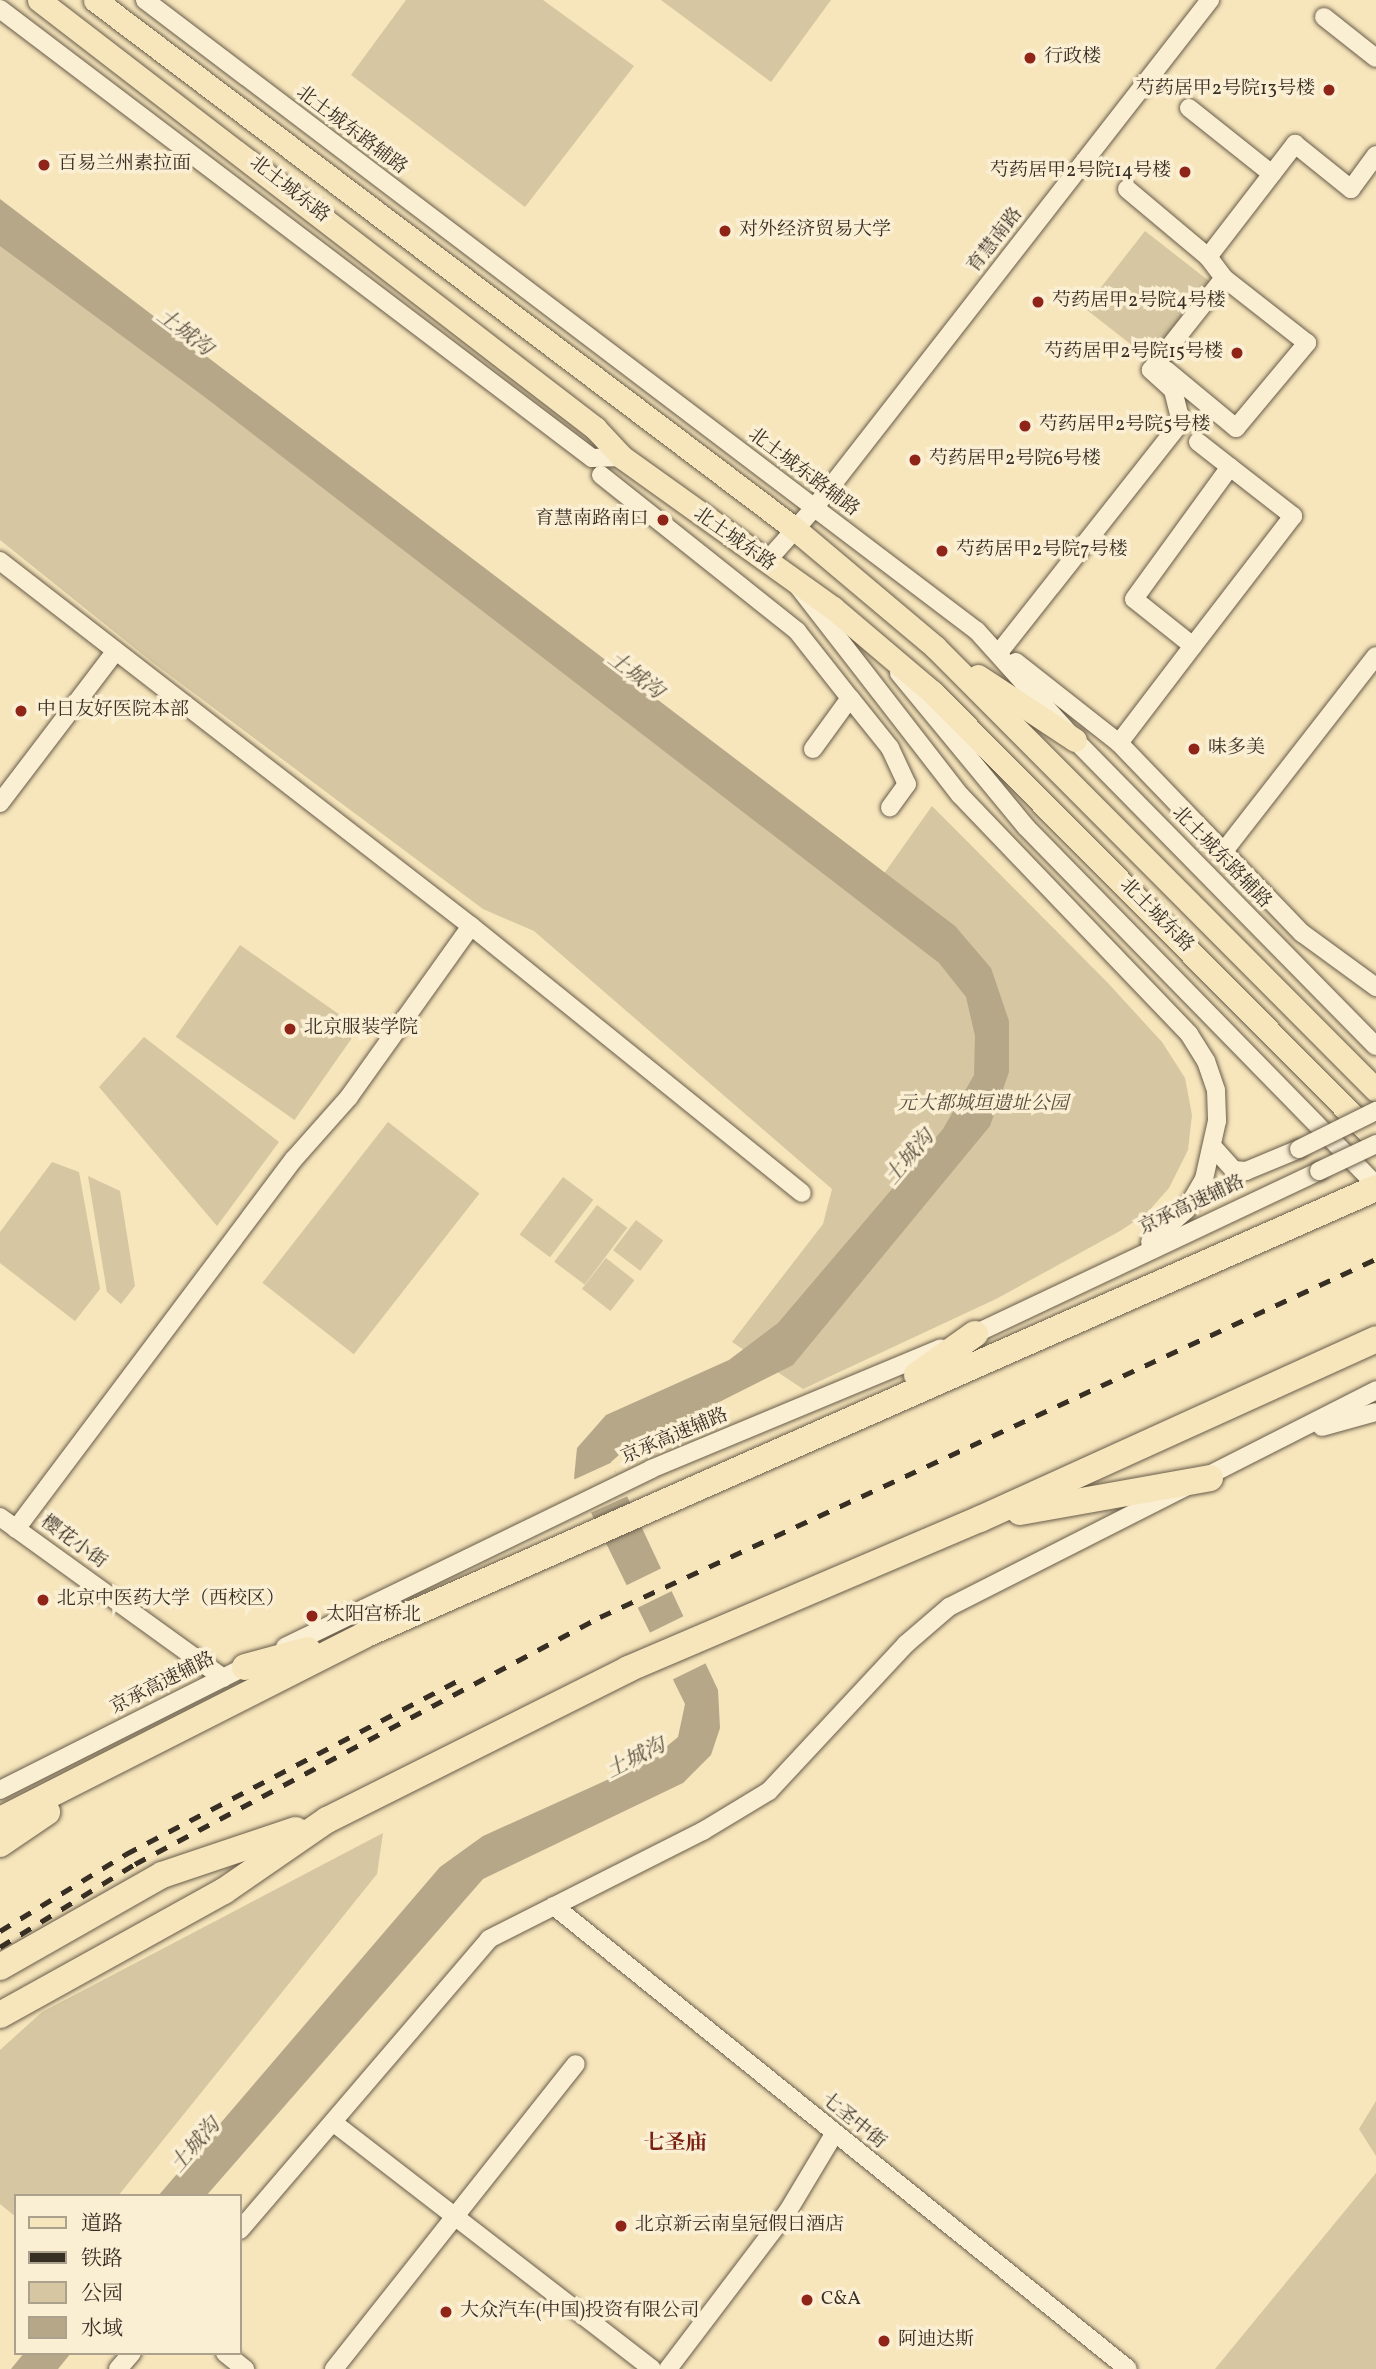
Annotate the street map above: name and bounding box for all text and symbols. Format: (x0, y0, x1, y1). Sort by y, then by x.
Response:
place label: 行政楼 (1044, 47, 1101, 69)
marker: 行政楼 (1022, 50, 1038, 66)
place label: 芍药居甲2号院13号楼 (1136, 79, 1315, 101)
street label: 北土城东路辅路 (291, 82, 411, 180)
marker: 芍药居甲2号院13号楼 (1321, 82, 1337, 98)
street label: 北土城东路 (245, 152, 333, 228)
place label: 百易兰州素拉面 (58, 154, 191, 176)
marker: 百易兰州素拉面 (36, 157, 52, 173)
place label: 芍药居甲2号院14号楼 (990, 161, 1171, 183)
marker: 芍药居甲2号院14号楼 (1177, 164, 1193, 180)
street label: 育慧南路 (964, 204, 1028, 278)
place label: 对外经济贸易大学 (739, 220, 891, 242)
marker: 对外经济贸易大学 (717, 223, 733, 239)
place label: 芍药居甲2号院4号楼 (1052, 291, 1226, 313)
marker: 芍药居甲2号院4号楼 (1030, 294, 1046, 310)
water label: 土城沟 (151, 304, 217, 362)
place label: 芍药居甲2号院15号楼 (1044, 342, 1223, 364)
marker: 芍药居甲2号院15号楼 (1229, 345, 1245, 361)
place label: 芍药居甲2号院5号楼 (1039, 415, 1210, 437)
marker: 芍药居甲2号院5号楼 (1017, 418, 1033, 434)
street label: 北土城东路辅路 (743, 424, 863, 522)
place label: 芍药居甲2号院6号楼 (929, 449, 1101, 471)
marker: 芍药居甲2号院6号楼 (907, 452, 923, 468)
street label: 北土城东路 (689, 503, 779, 577)
place label: 育慧南路南口 (535, 509, 649, 531)
marker: 育慧南路南口 (655, 512, 671, 528)
place label: 芍药居甲2号院7号楼 (956, 540, 1127, 562)
marker: 芍药居甲2号院7号楼 (934, 543, 950, 559)
water label: 土城沟 (602, 647, 668, 705)
place label: 中日友好医院本部 (37, 700, 189, 722)
marker: 中日友好医院本部 (11, 701, 31, 721)
place label: 味多美 (1208, 738, 1265, 760)
marker: 味多美 (1186, 741, 1202, 757)
street label: 北土城东路辅路 (1167, 802, 1275, 914)
street label: 北土城东路 (1114, 874, 1198, 958)
place label: 北京服装学院 (304, 1018, 418, 1040)
marker: 北京服装学院 (282, 1021, 298, 1037)
park label: 元大都城垣遗址公园 (898, 1094, 1068, 1116)
water label: 土城沟 (880, 1126, 940, 1190)
street label: 京承高速辅路 (1136, 1172, 1248, 1240)
street label: 京承高速辅路 (618, 1404, 732, 1470)
street label: 樱花小街 (36, 1511, 110, 1575)
place label: 北京中医药大学（西校区） (57, 1589, 285, 1611)
marker: 北京中医药大学（西校区） (35, 1592, 51, 1608)
place label: 太阳宫桥北 (326, 1605, 421, 1627)
marker: 太阳宫桥北 (304, 1608, 320, 1624)
street label: 京承高速辅路 (107, 1648, 219, 1720)
water label: 土城沟 (602, 1733, 670, 1785)
street label: 七圣中街 (816, 2089, 890, 2155)
water label: 土城沟 (166, 2114, 226, 2178)
district label: 七圣庙 (644, 2131, 706, 2157)
legend (14, 2194, 242, 2355)
text: 道路 (81, 2210, 123, 2239)
place label: 北京新云南皇冠假日酒店 (635, 2215, 844, 2237)
marker: 北京新云南皇冠假日酒店 (613, 2218, 629, 2234)
text: 铁路 (81, 2245, 123, 2274)
text: 公园 (81, 2280, 123, 2309)
place label: C&A (821, 2289, 861, 2311)
marker: C&A (799, 2292, 815, 2308)
place label: 大众汽车(中国)投资有限公司 (460, 2301, 699, 2323)
marker: 大众汽车(中国)投资有限公司 (438, 2304, 454, 2320)
text: 水域 (81, 2315, 123, 2344)
place label: 阿迪达斯 (898, 2330, 974, 2352)
marker: 阿迪达斯 (876, 2333, 892, 2349)

